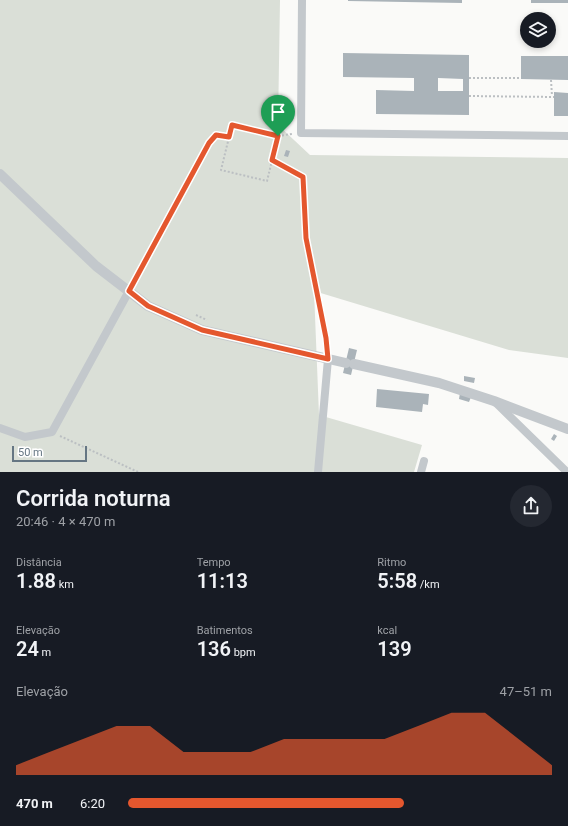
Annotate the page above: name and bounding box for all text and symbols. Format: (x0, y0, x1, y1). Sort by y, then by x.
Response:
map controls (520, 12, 556, 48)
button: layers (520, 12, 556, 48)
pin (261, 95, 295, 136)
icon: arrive (267, 101, 289, 123)
scale bar (12, 444, 87, 463)
text: 50 m (18, 446, 43, 459)
button: share (510, 485, 552, 527)
text: Corrida noturna (16, 486, 170, 511)
text: 20:46 · 4 × 470 m (16, 514, 115, 529)
text: Distância (16, 556, 62, 569)
text: Tempo (197, 556, 231, 569)
text: Ritmo (377, 556, 406, 569)
text: 1.88 (16, 569, 56, 593)
text: 11:13 (197, 569, 248, 593)
text: 5:58 (377, 569, 417, 593)
text: km (56, 578, 74, 591)
text: /km (417, 578, 440, 591)
text: Elevação (16, 624, 60, 637)
text: Batimentos (197, 624, 253, 637)
text: kcal (377, 624, 397, 637)
text: 24 (16, 637, 39, 661)
text: 136 (197, 637, 231, 661)
text: 139 (377, 637, 412, 661)
text: m (39, 646, 51, 659)
text: bpm (231, 646, 256, 659)
text: Elevação (16, 684, 68, 699)
text: 47–51 m (500, 684, 552, 699)
text: 470 m (16, 796, 53, 811)
text: 6:20 (80, 796, 105, 811)

